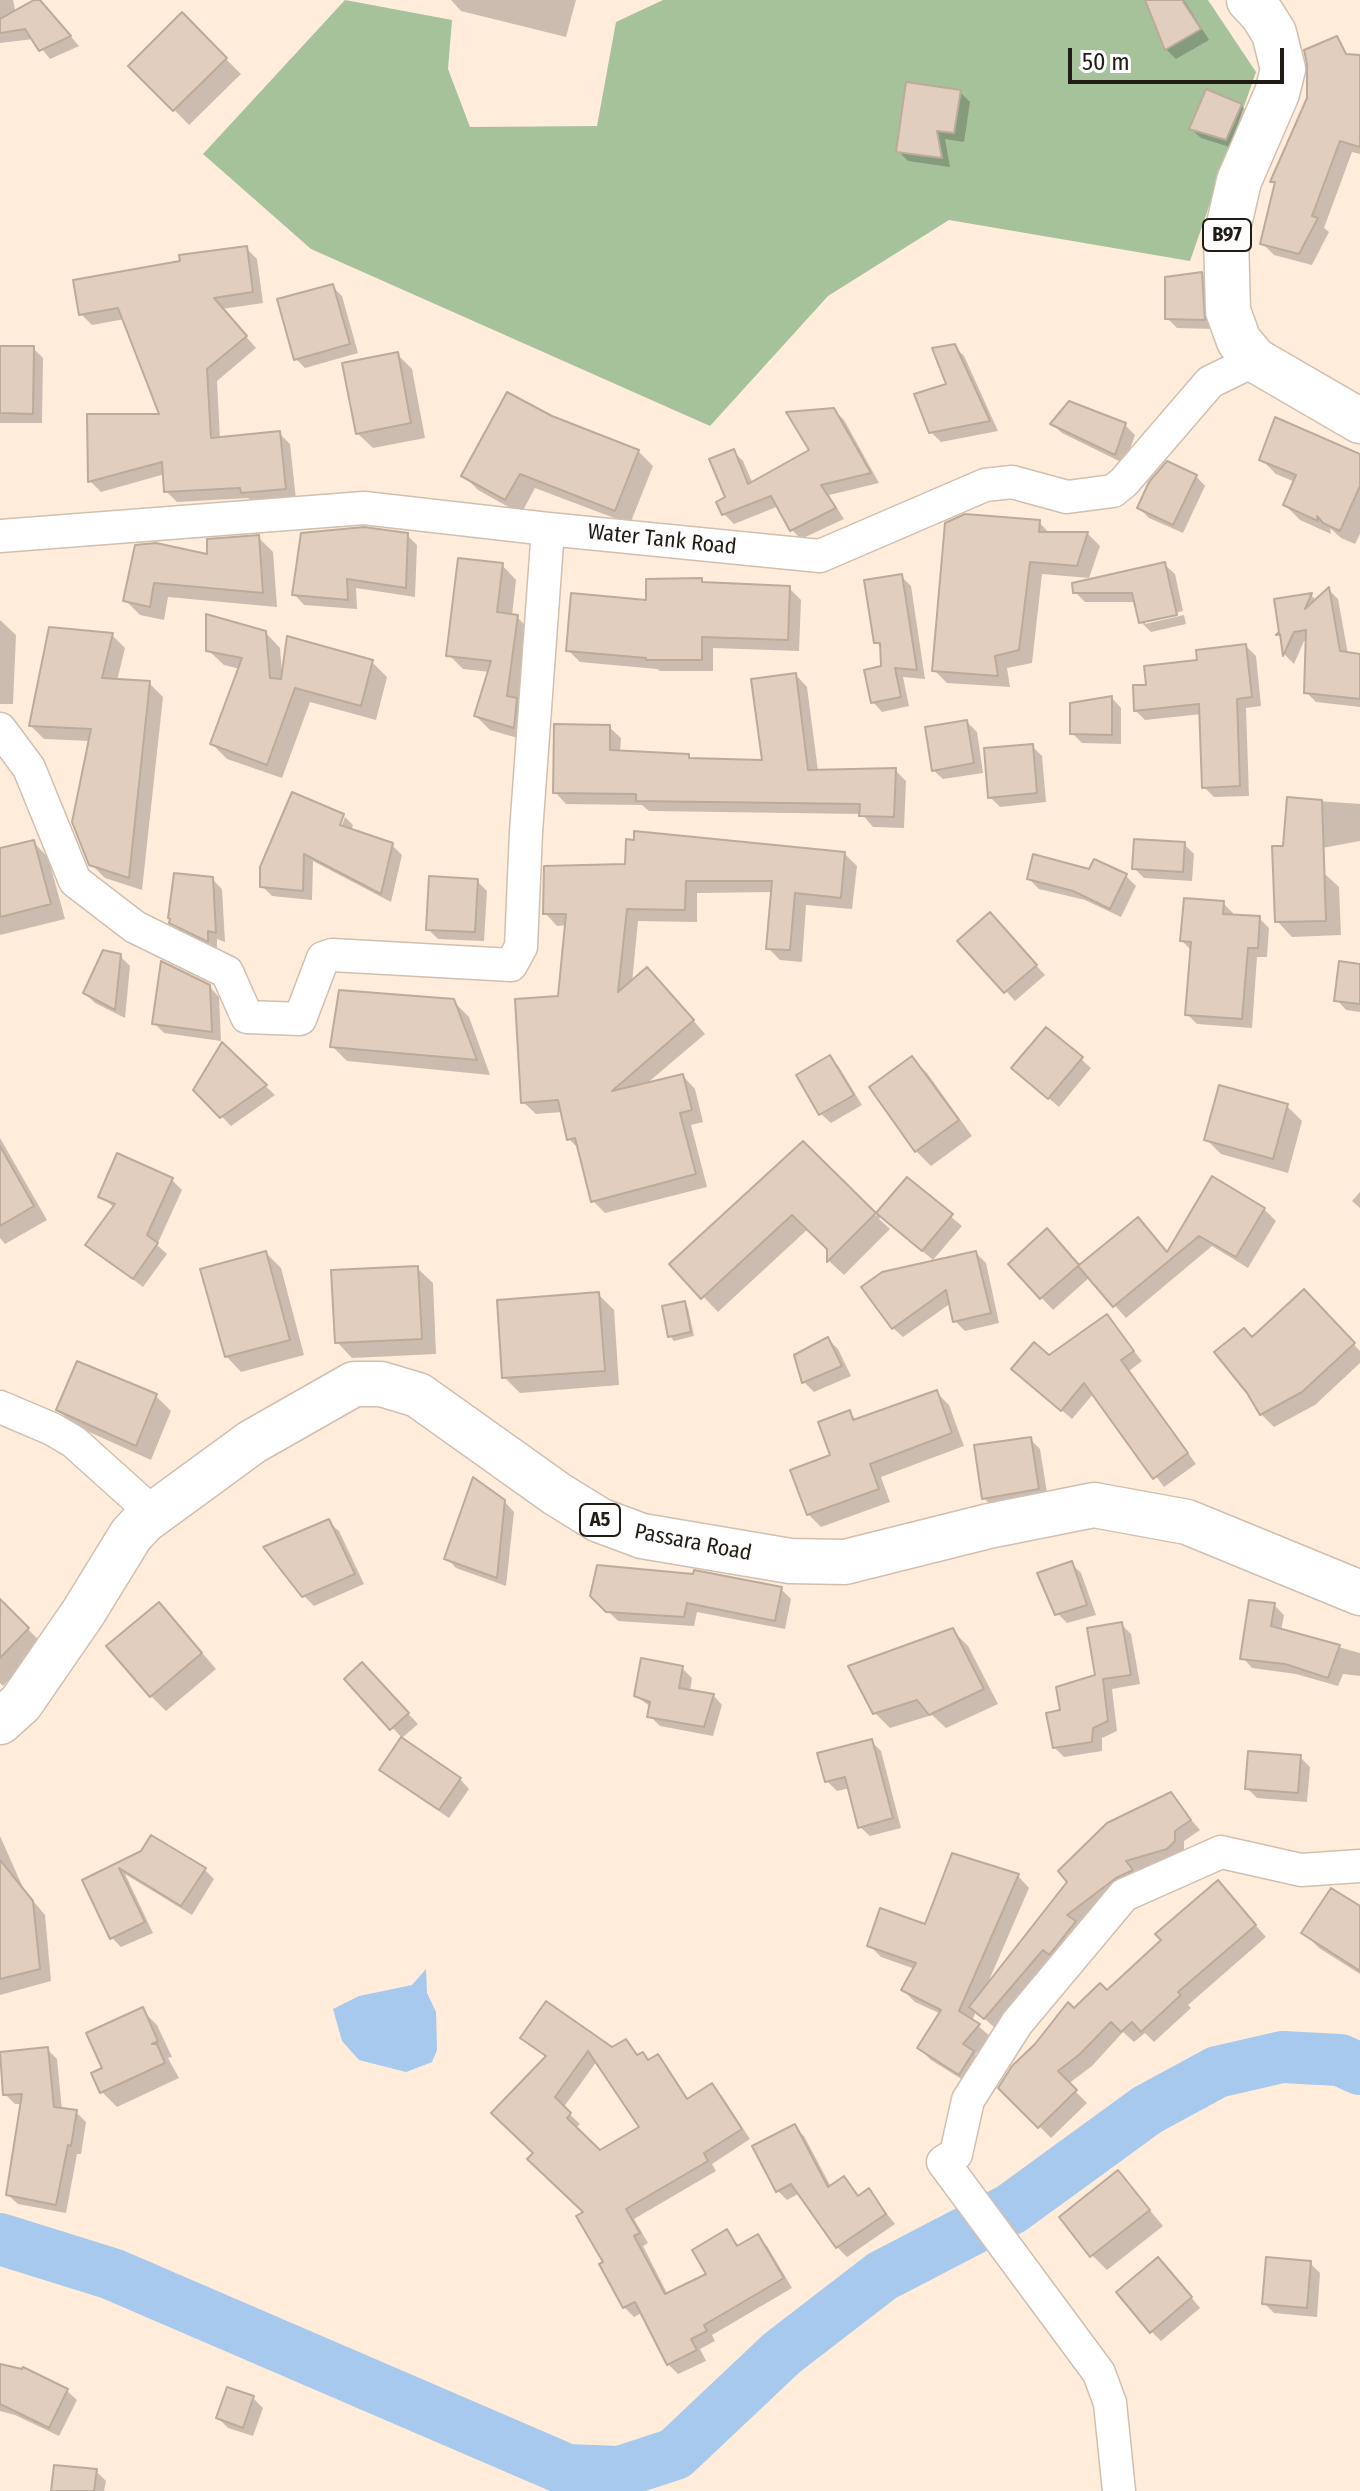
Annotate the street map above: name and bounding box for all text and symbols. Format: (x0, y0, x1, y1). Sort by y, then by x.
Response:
scale bar (1072, 32, 1288, 82)
text: 50 m (1082, 48, 1130, 76)
road number: B97 (1203, 219, 1251, 251)
street label: Water Tank Road (586, 519, 738, 561)
road number: A5 (580, 1504, 620, 1536)
street label: Passara Road (632, 1519, 754, 1567)

